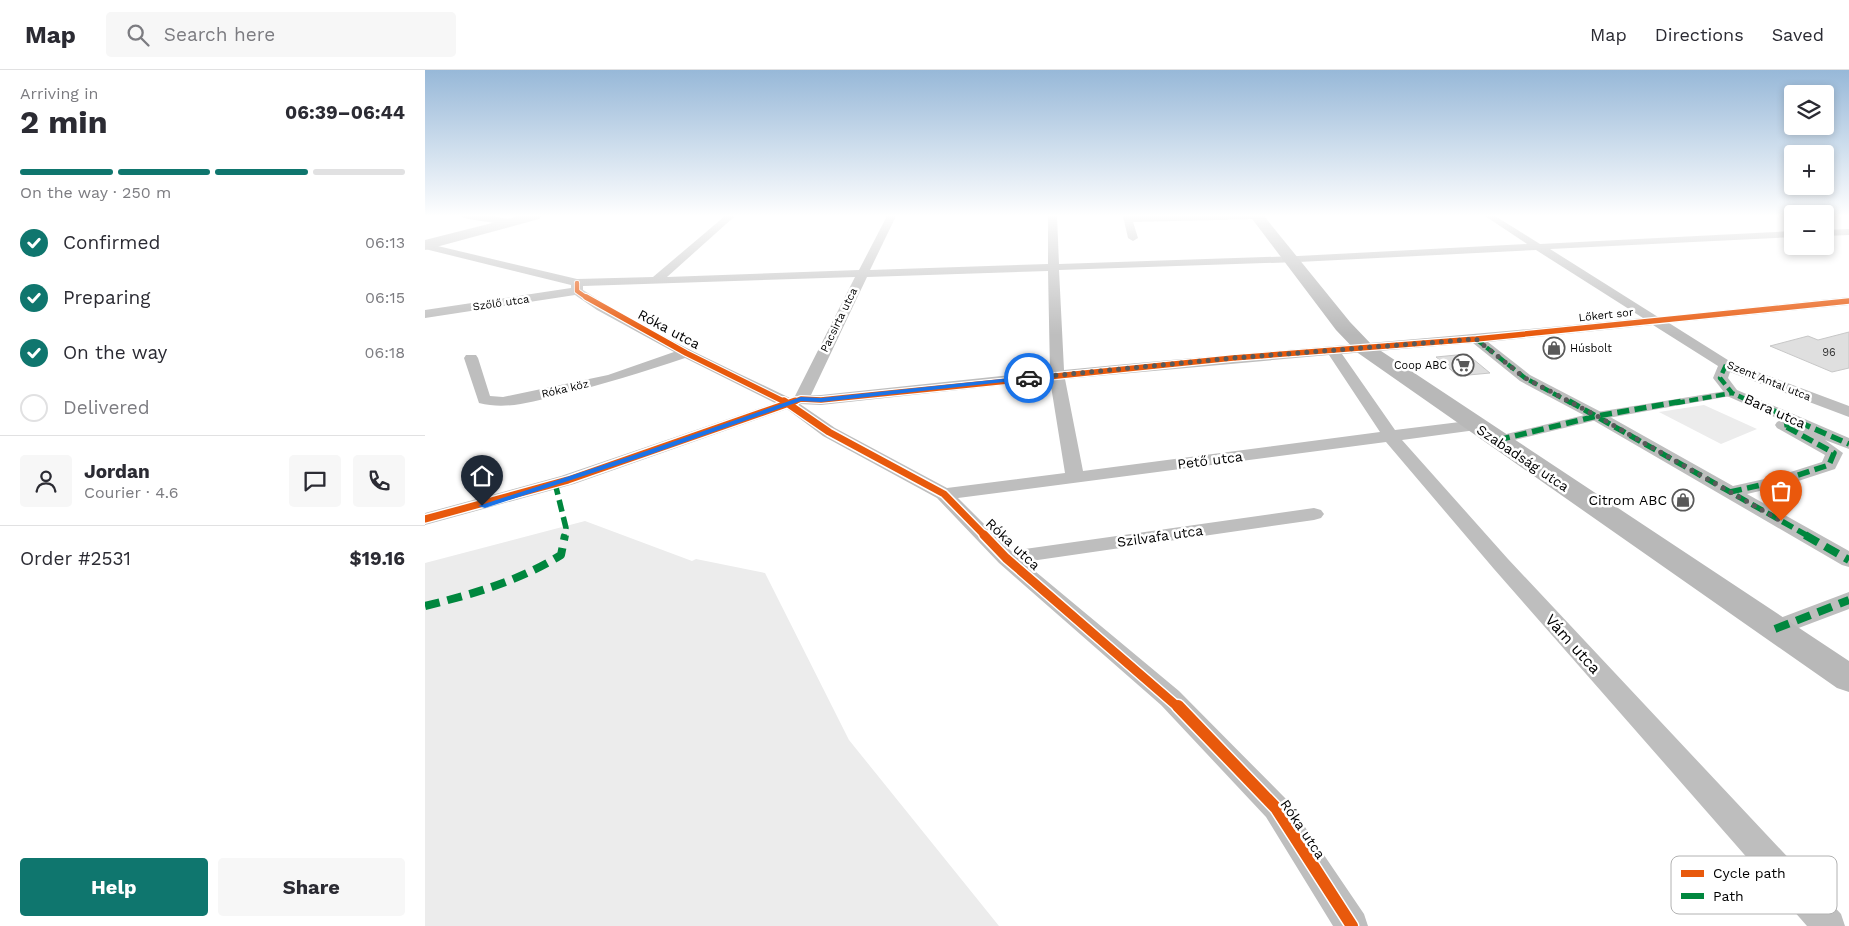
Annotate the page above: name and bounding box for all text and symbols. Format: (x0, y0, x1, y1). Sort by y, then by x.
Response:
search box (106, 12, 456, 57)
text: Map (25, 21, 76, 49)
icon: search (124, 21, 152, 49)
text: Search here (164, 23, 275, 46)
text: Map (1590, 24, 1627, 45)
text: Directions (1655, 24, 1744, 45)
text: Saved (1772, 24, 1824, 45)
text: Arriving in (20, 84, 98, 103)
map controls (1784, 85, 1834, 255)
button: layers (1784, 85, 1834, 135)
text: 06:39–06:44 (285, 101, 405, 124)
text: 2 min (20, 103, 108, 141)
button: + (1784, 145, 1834, 195)
text: On the way · 250 m (20, 183, 171, 202)
button: − (1784, 205, 1834, 255)
icon: check (20, 229, 48, 257)
text: Confirmed (63, 231, 160, 254)
text: 06:13 (365, 233, 405, 252)
icon: check (20, 284, 48, 312)
text: Preparing (63, 286, 150, 309)
street label: Pacsirta utca (818, 286, 860, 354)
text: 06:15 (365, 288, 405, 307)
street label: Szőlő utca (472, 293, 530, 313)
street label: Róka utca (635, 306, 703, 352)
street label: Lőkert sor (1578, 306, 1634, 324)
shop icon: Húsbolt (1542, 336, 1566, 360)
icon: check (20, 339, 48, 367)
text: On the way (63, 341, 167, 364)
place label: Húsbolt (1570, 342, 1612, 355)
text: 06:18 (364, 343, 405, 362)
house number: 96 (1822, 346, 1836, 359)
courier (1004, 353, 1054, 403)
supermarket icon: Coop ABC (1451, 353, 1475, 377)
street label: Szent Antal utca (1725, 358, 1813, 404)
place label: Coop ABC (1394, 359, 1447, 372)
icon: car (1015, 364, 1043, 392)
street label: Róka köz (540, 377, 590, 401)
street label: Bara utca (1742, 390, 1808, 432)
text: Delivered (63, 396, 150, 419)
street label: Szabadság utca (1474, 421, 1572, 495)
street label: Pető utca (1176, 448, 1244, 472)
button: person (20, 455, 72, 507)
button: chat (289, 455, 341, 507)
button: phone (353, 455, 405, 507)
pin (461, 455, 503, 506)
text: Jordan (84, 460, 150, 483)
icon: home (468, 462, 496, 490)
pin (1760, 470, 1802, 521)
icon: bag (1767, 477, 1795, 505)
text: Courier · 4.6 (84, 483, 179, 502)
shop icon: Citrom ABC (1671, 488, 1695, 512)
place label: Citrom ABC (1588, 492, 1667, 508)
street label: Róka utca (983, 515, 1043, 573)
street label: Szilvafa utca (1116, 522, 1204, 550)
text: Order #2531 (20, 547, 131, 570)
text: $19.16 (350, 547, 405, 570)
street label: Vám utca (1541, 610, 1605, 678)
street label: Róka utca (1277, 796, 1329, 862)
legend (1671, 856, 1837, 914)
button: Help (20, 858, 208, 916)
button: Share (218, 858, 405, 916)
text: Cycle path (1713, 865, 1786, 881)
text: Path (1713, 888, 1744, 904)

